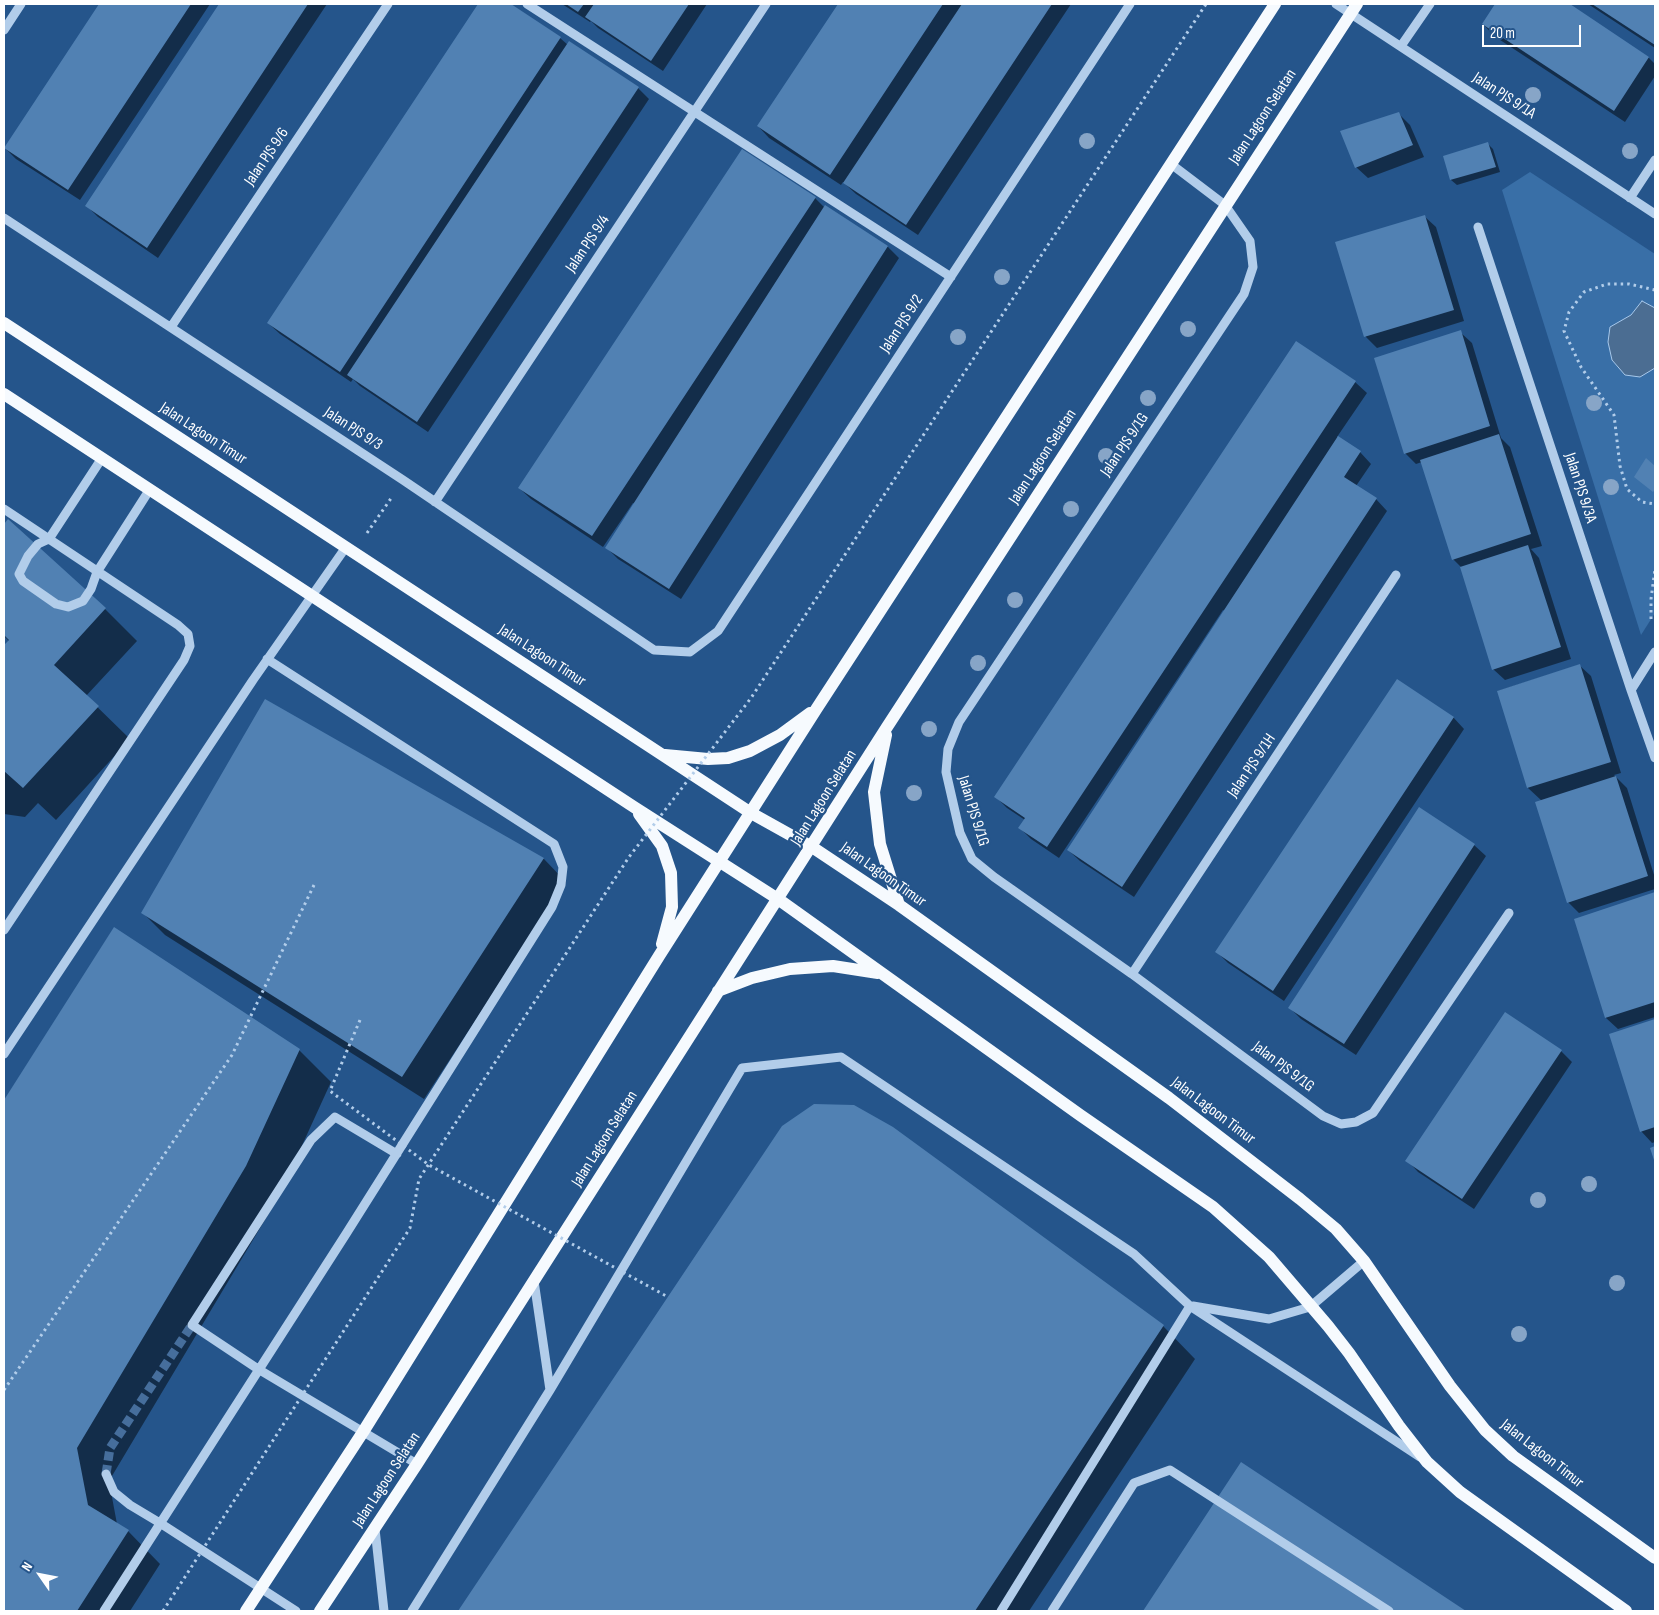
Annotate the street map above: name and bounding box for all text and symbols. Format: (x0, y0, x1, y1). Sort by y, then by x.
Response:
scale bar (1484, 15, 1583, 47)
text: 20 m (1490, 24, 1515, 43)
street label: Jalan Lagoon Selatan (1225, 66, 1301, 168)
street label: Jalan PJS 9/1A (1469, 68, 1539, 124)
street label: Jalan PJS 9/6 (241, 124, 293, 190)
street label: Jalan PJS 9/4 (562, 212, 614, 276)
street label: Jalan PJS 9/2 (876, 291, 928, 357)
street label: Jalan Lagoon Timur (156, 399, 250, 469)
street label: Jalan PJS 9/3 (320, 403, 386, 455)
street label: Jalan Lagoon Selatan (1005, 406, 1081, 508)
street label: Jalan PJS 9/1G (1097, 410, 1153, 480)
street label: Jalan PJS 9/3A (1560, 451, 1600, 525)
street label: Jalan Lagoon Timur (495, 621, 589, 691)
street label: Jalan PJS 9/1H (1224, 731, 1280, 801)
street label: Jalan Lagoon Selatan (787, 747, 861, 849)
street label: Jalan PJS 9/1G (953, 774, 993, 848)
street label: Jalan Lagoon Timur (837, 838, 929, 912)
street label: Jalan PJS 9/1G (1248, 1038, 1318, 1096)
street label: Jalan Lagoon Timur (1167, 1073, 1259, 1149)
street label: Jalan Lagoon Selatan (568, 1088, 642, 1190)
street label: Jalan Lagoon Timur (1497, 1416, 1587, 1492)
street label: Jalan Lagoon Selatan (349, 1429, 425, 1531)
north arrow (15, 1550, 65, 1600)
text: N (18, 1559, 36, 1574)

